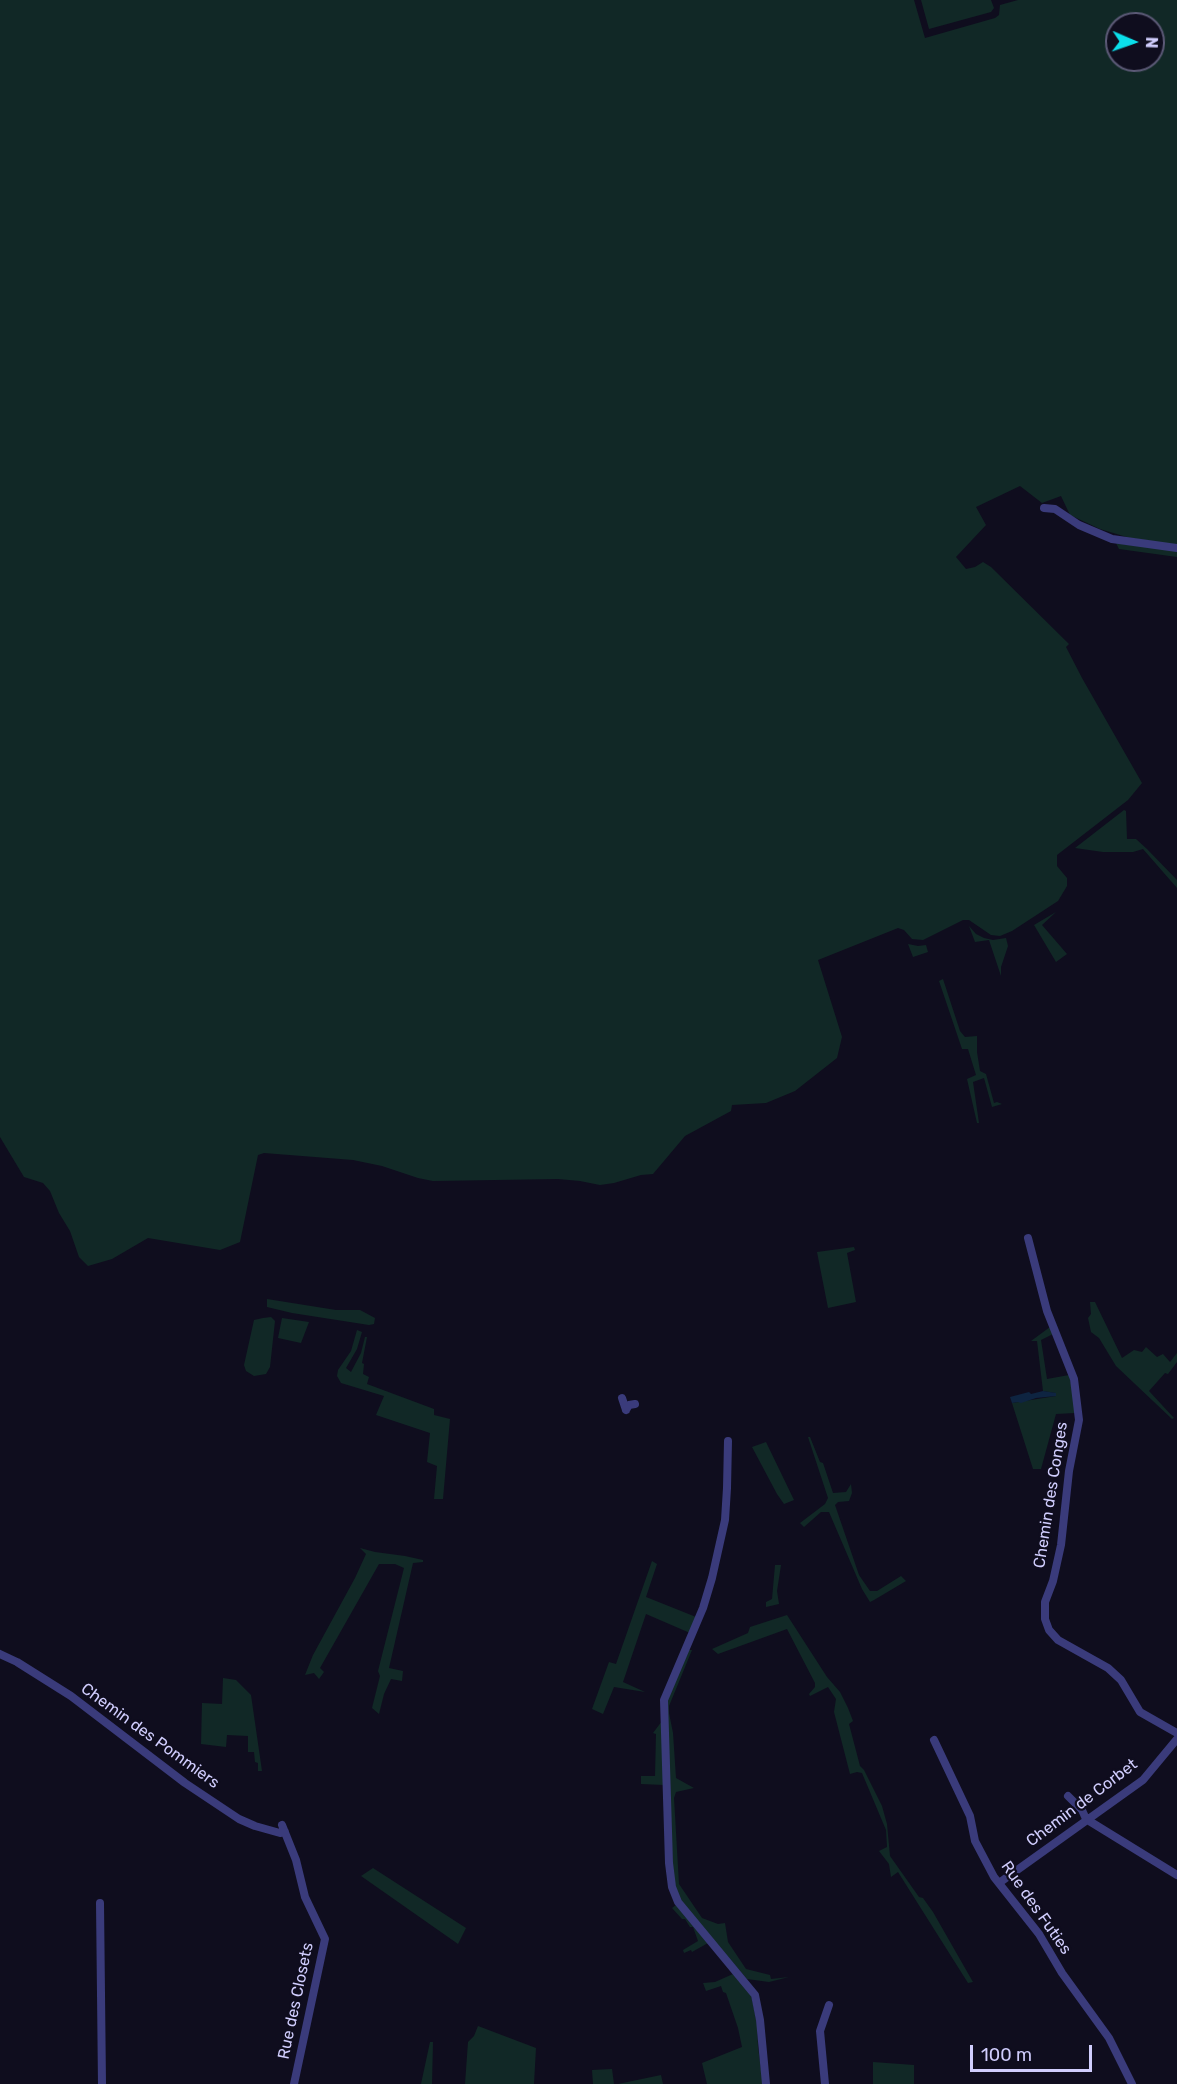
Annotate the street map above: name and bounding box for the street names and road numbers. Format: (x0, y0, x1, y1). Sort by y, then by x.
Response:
street label: Chemin des Conges (1030, 1420, 1072, 1570)
street label: Chemin des Pommiers (77, 1679, 223, 1793)
street label: Chemin de Corbet (1023, 1755, 1141, 1851)
street label: Rue des Futies (997, 1858, 1075, 1958)
street label: Rue des Closets (274, 1941, 318, 2061)

